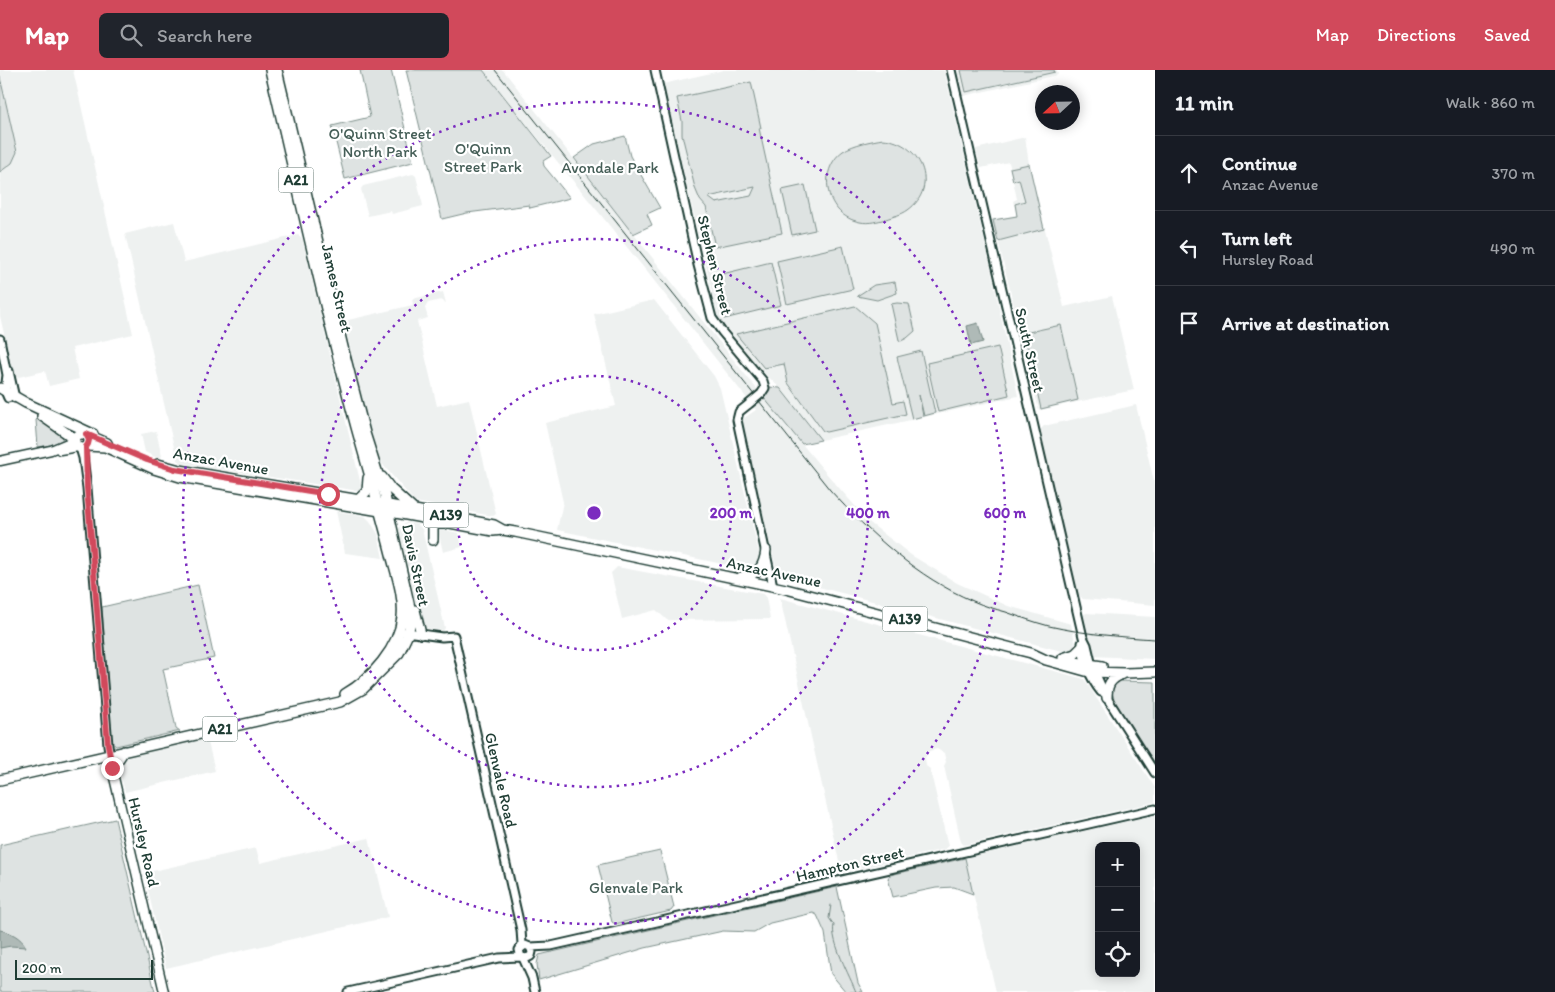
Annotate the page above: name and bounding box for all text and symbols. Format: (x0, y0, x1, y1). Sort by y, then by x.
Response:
search box (99, 13, 449, 58)
text: Map (25, 21, 69, 50)
icon: search (117, 21, 145, 49)
text: Search here (157, 24, 252, 47)
text: Map (1316, 24, 1349, 46)
text: Directions (1377, 24, 1456, 46)
text: Saved (1484, 24, 1530, 46)
north arrow (1035, 85, 1080, 130)
text: 11 min (1175, 90, 1233, 115)
text: Walk · 860 m (1446, 93, 1535, 112)
park label: O'Quinn Street North Park (329, 124, 431, 161)
park label: O'Quinn Street Park (444, 139, 522, 176)
text: Continue (1222, 152, 1297, 175)
park label: Avondale Park (561, 158, 660, 177)
icon: ahead (1175, 159, 1203, 187)
text: 370 m (1491, 164, 1535, 183)
road number: A21 (278, 168, 314, 192)
text: Anzac Avenue (1222, 175, 1318, 194)
street label: Stephen Street (693, 213, 737, 317)
text: Turn left (1222, 227, 1292, 250)
icon: left (1175, 234, 1203, 262)
text: 490 m (1490, 239, 1535, 258)
street label: James Street (318, 242, 356, 334)
text: Hursley Road (1222, 250, 1313, 269)
street label: South Street (1011, 306, 1049, 394)
icon: arrive (1175, 309, 1203, 337)
text: Arrive at destination (1222, 312, 1389, 335)
street label: Anzac Avenue (172, 443, 270, 479)
route start (317, 483, 340, 506)
road number: A139 (424, 502, 468, 528)
centre of rings (585, 504, 603, 522)
text: 200 m (710, 504, 753, 522)
text: 400 m (846, 504, 890, 522)
text: 600 m (984, 504, 1027, 522)
street label: Davis Street (398, 522, 434, 608)
street label: Anzac Avenue (725, 553, 823, 591)
road number: A139 (882, 606, 928, 632)
road number: A21 (202, 716, 238, 742)
street label: Glenvale Road (481, 731, 521, 830)
route end (101, 757, 124, 780)
street label: Hursley Road (124, 795, 164, 889)
street label: Hampton Street (794, 842, 906, 886)
map controls (1095, 842, 1140, 977)
button: + (1095, 842, 1140, 887)
park label: Glenvale Park (589, 878, 684, 897)
button: − (1095, 887, 1140, 932)
button: locate (1095, 932, 1140, 977)
scale bar (15, 957, 152, 980)
text: 200 m (22, 960, 62, 977)

